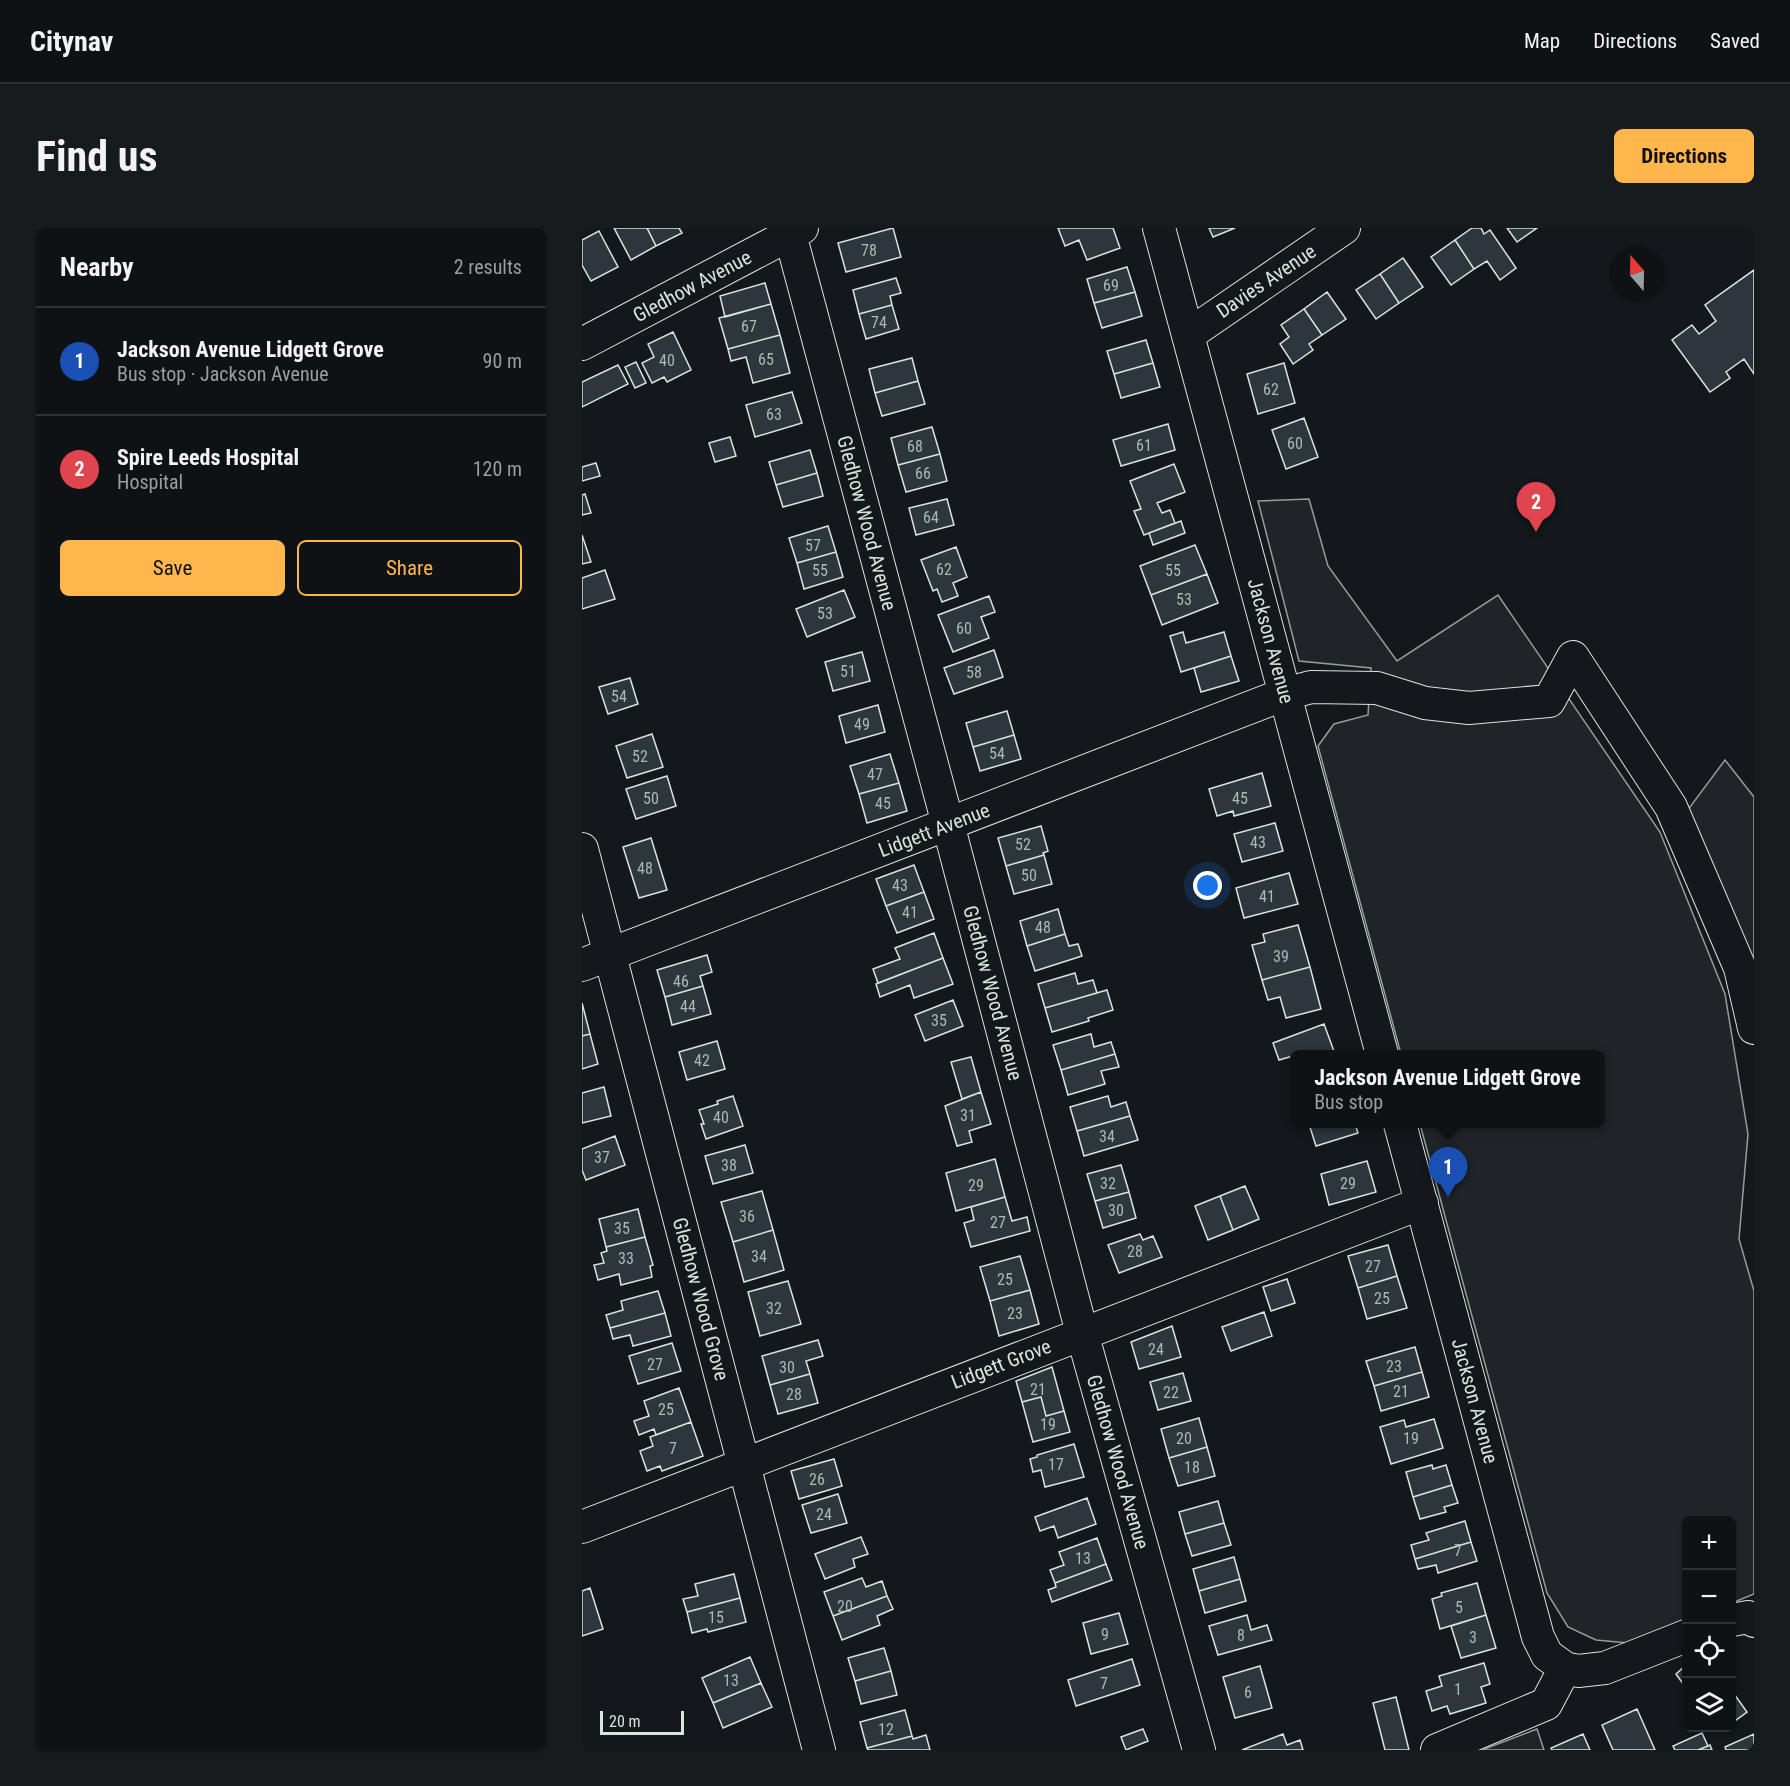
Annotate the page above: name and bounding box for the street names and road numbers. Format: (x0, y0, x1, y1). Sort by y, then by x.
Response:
street label: Davies Avenue (1212, 239, 1320, 323)
street label: Gledhow Avenue (629, 245, 755, 327)
street label: Gledhow Wood Avenue (832, 433, 902, 613)
street label: Jackson Avenue (1243, 576, 1299, 706)
street label: Lidgett Avenue (875, 798, 993, 862)
street label: Gledhow Wood Avenue (958, 903, 1028, 1083)
street label: Gledhow Wood Grove (668, 1215, 734, 1383)
street label: Lidgett Grove (948, 1334, 1054, 1394)
street label: Jackson Avenue (1447, 1336, 1503, 1466)
street label: Gledhow Wood Avenue (1082, 1372, 1154, 1552)

